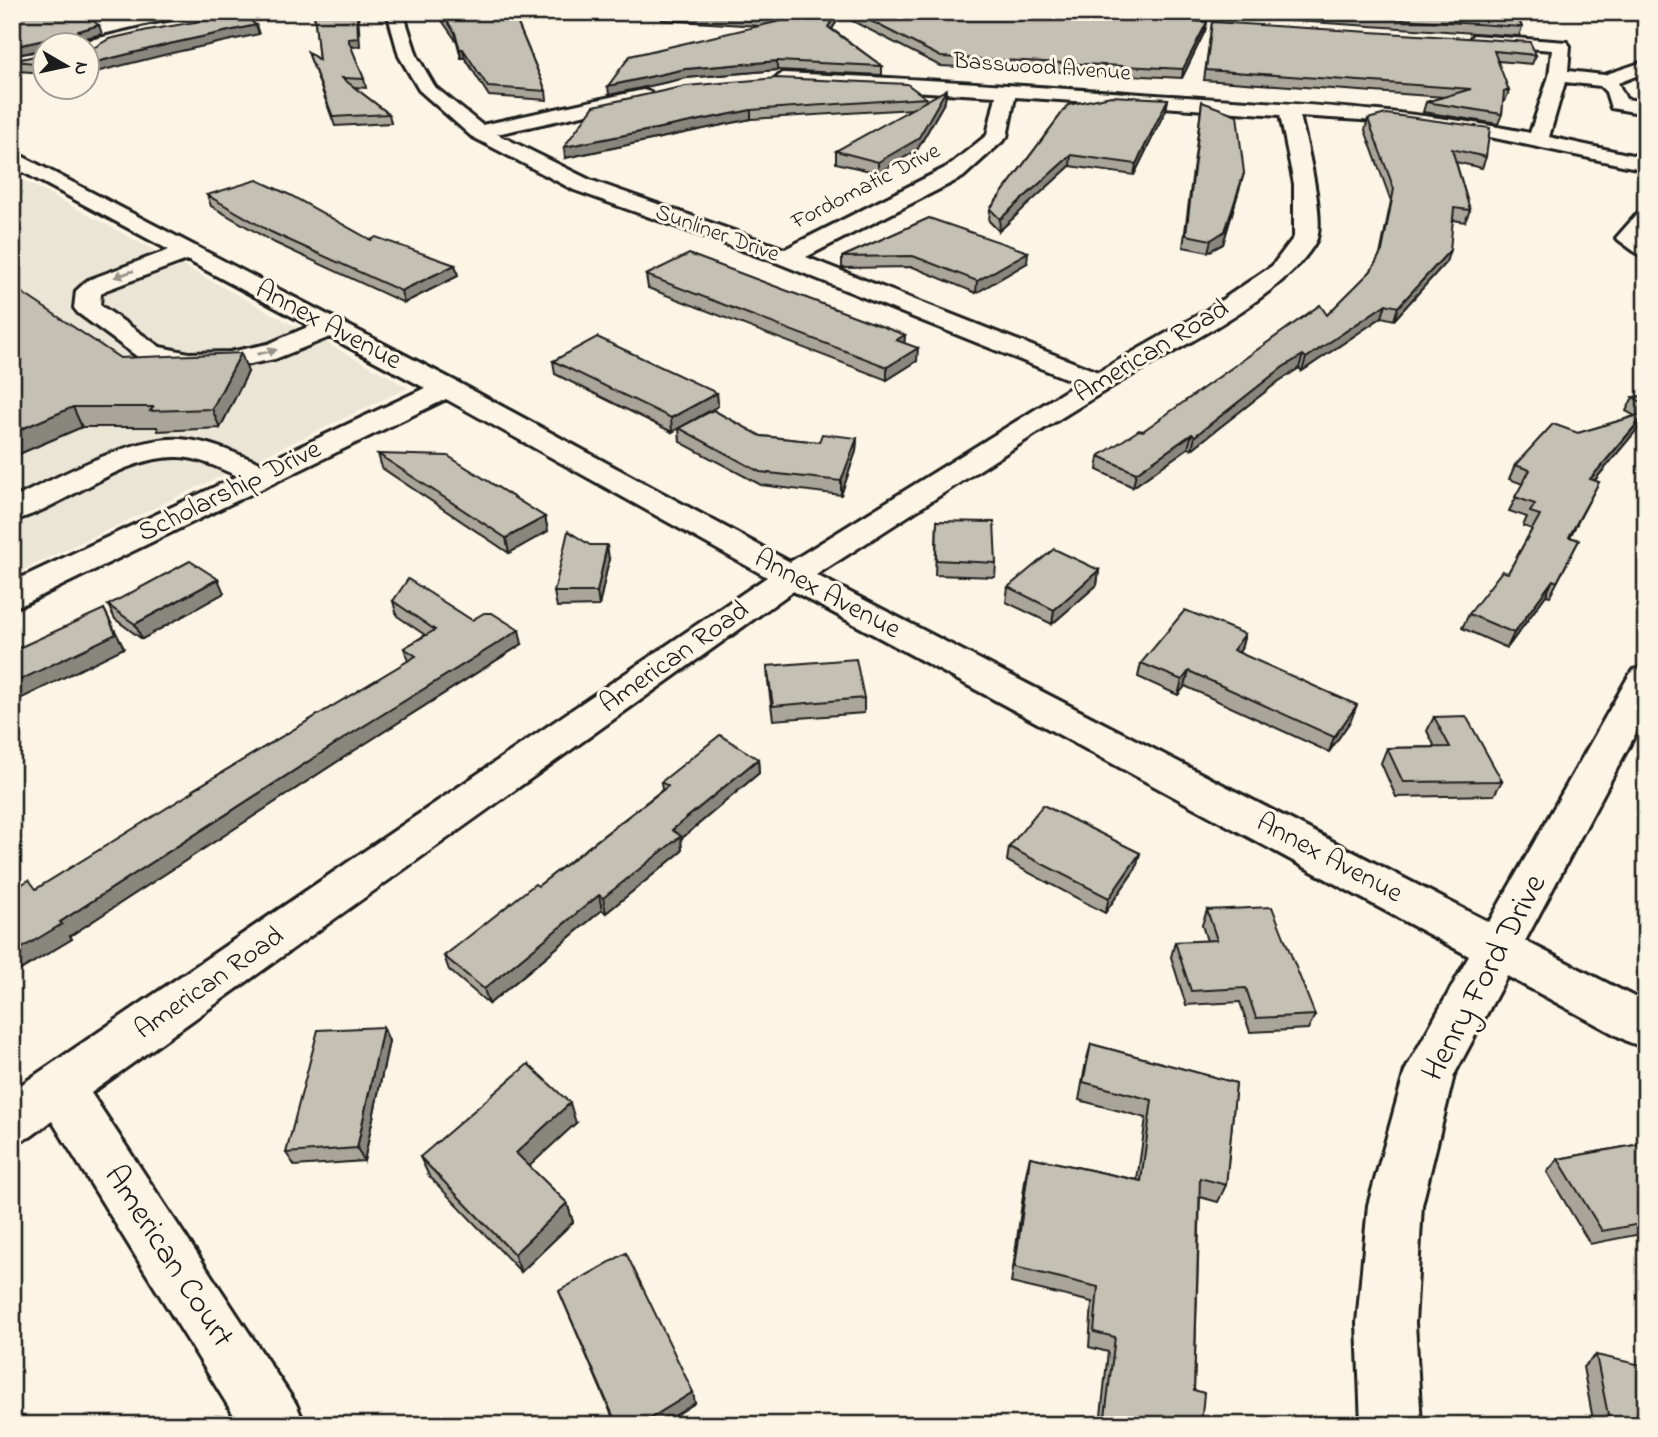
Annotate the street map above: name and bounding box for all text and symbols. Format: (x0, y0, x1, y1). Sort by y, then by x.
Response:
north arrow (32, 32, 102, 102)
street label: Basswood Avenue (951, 45, 1132, 91)
text: N (66, 60, 95, 77)
street label: Fordomatic Drive (785, 135, 947, 239)
street label: Sunliner Drive (650, 196, 784, 272)
one-way arrow (113, 269, 134, 280)
street label: Annex Avenue (247, 270, 409, 382)
street label: American Road (1067, 289, 1238, 415)
one-way arrow (256, 347, 278, 358)
street label: Scholarship Drive (131, 430, 329, 554)
street label: Annex Avenue (746, 539, 908, 651)
street label: American Road (592, 591, 758, 725)
street label: Annex Avenue (1248, 803, 1410, 915)
street label: Henry Ford Drive (1410, 866, 1560, 1090)
street label: American Road (127, 917, 293, 1051)
street label: American Court (91, 1156, 245, 1358)

